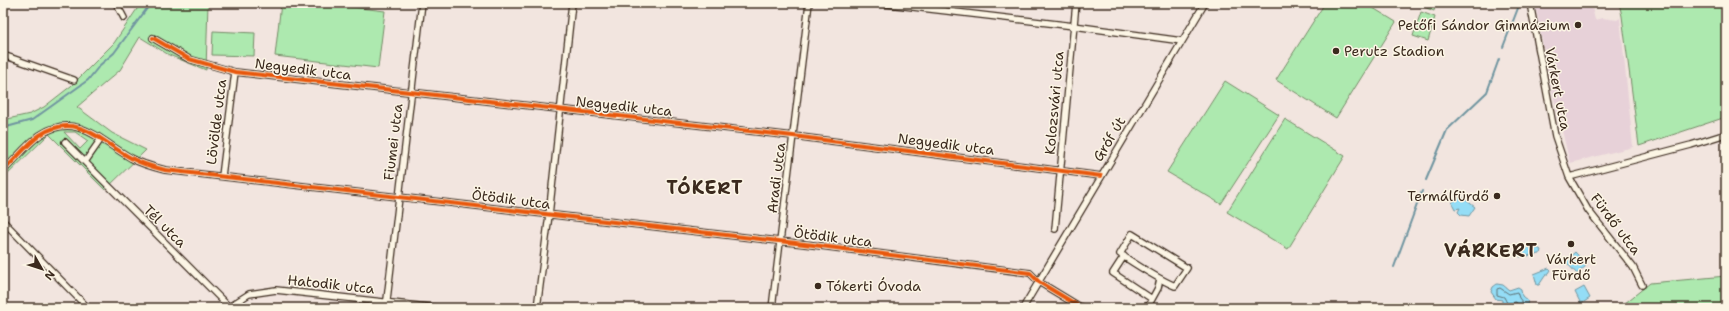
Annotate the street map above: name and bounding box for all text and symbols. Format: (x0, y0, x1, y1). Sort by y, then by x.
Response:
place label: Petőfi Sándor Gimnázium (1398, 16, 1570, 34)
marker: Petőfi Sándor Gimnázium (1573, 20, 1583, 30)
place label: Perutz Stadion (1344, 42, 1445, 60)
marker: Perutz Stadion (1331, 46, 1341, 56)
street label: Várkert utca (1541, 46, 1575, 132)
street label: Kolozsvári utca (1041, 50, 1068, 155)
street label: Negyedik utca (254, 54, 353, 84)
street label: Lövölde utca (202, 78, 230, 166)
street label: Negyedik utca (575, 92, 674, 120)
street label: Fiumei utca (379, 102, 407, 181)
street label: Gróf út (1089, 113, 1129, 165)
street label: Negyedik utca (897, 129, 996, 159)
street label: Aradi utca (763, 141, 789, 214)
district label: TÓKERT (666, 176, 744, 200)
street label: Ötödik utca (471, 185, 552, 213)
place label: Termálfürdő (1407, 187, 1489, 205)
street label: Fürdő utca (1587, 190, 1645, 259)
marker: Termálfürdő (1492, 191, 1502, 201)
street label: Tél utca (140, 201, 190, 251)
street label: Ötödik utca (793, 223, 874, 251)
district label: VÁRKERT (1444, 239, 1538, 263)
marker: Várkert Fürdő (1566, 239, 1576, 249)
north arrow (22, 249, 62, 289)
place label: Várkert Fürdő (1546, 250, 1596, 284)
text: N (41, 267, 58, 283)
street label: Hatodik utca (287, 270, 376, 298)
place label: Tókerti Óvoda (826, 277, 921, 295)
marker: Tókerti Óvoda (813, 281, 823, 291)

